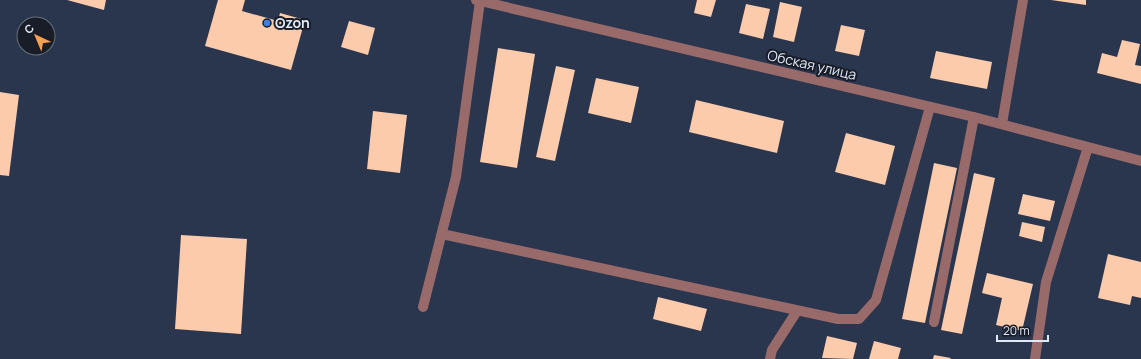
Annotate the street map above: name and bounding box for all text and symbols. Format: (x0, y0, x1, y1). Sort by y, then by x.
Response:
place label: Ozon (275, 13, 310, 32)
north arrow (16, 16, 56, 56)
marker: Ozon (262, 18, 272, 28)
text: С (21, 20, 37, 37)
street label: Обская улица (766, 45, 859, 84)
scale bar (997, 317, 1048, 343)
text: 20 m (1003, 322, 1030, 339)

